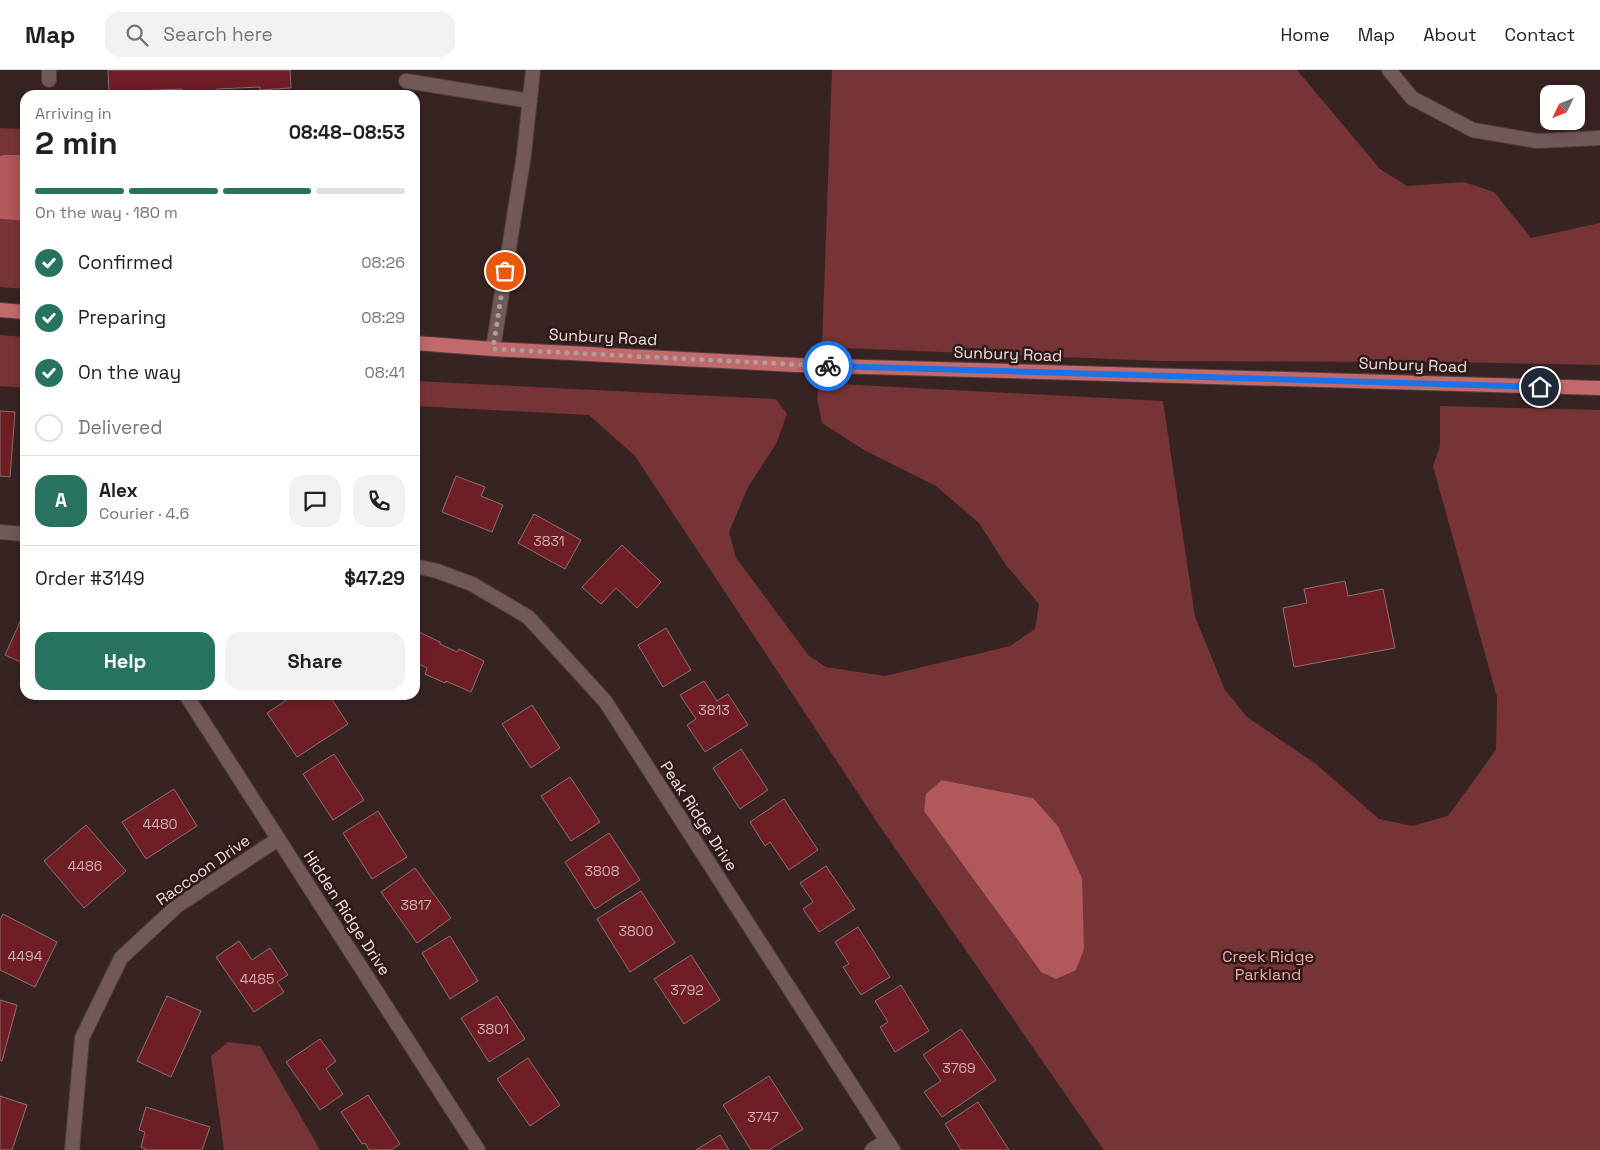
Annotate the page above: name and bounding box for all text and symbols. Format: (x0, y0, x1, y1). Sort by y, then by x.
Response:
search box (105, 12, 455, 57)
text: Map (25, 19, 75, 50)
icon: search (123, 21, 151, 49)
text: Search here (163, 22, 273, 47)
text: Home (1281, 23, 1330, 46)
text: Map (1358, 23, 1395, 46)
text: About (1423, 23, 1477, 46)
text: Contact (1505, 23, 1575, 46)
north arrow (1540, 85, 1585, 130)
map controls (1540, 85, 1585, 130)
text: Arriving in (35, 103, 112, 124)
text: 08:48–08:53 (289, 120, 405, 145)
text: 2 min (35, 123, 118, 163)
text: On the way · 180 m (35, 202, 178, 223)
icon: check (35, 249, 63, 277)
text: Confirmed (78, 250, 173, 275)
pin (484, 250, 526, 292)
text: 08:26 (361, 252, 405, 273)
icon: bag (491, 257, 519, 285)
icon: check (35, 304, 63, 332)
text: Preparing (78, 305, 166, 330)
text: 08:29 (361, 307, 405, 328)
street label: Sunbury Road (548, 324, 658, 350)
courier (803, 341, 853, 391)
street label: Sunbury Road (953, 342, 1063, 366)
icon: bike (814, 352, 842, 380)
street label: Sunbury Road (1358, 353, 1468, 377)
icon: check (35, 359, 63, 387)
text: On the way (78, 360, 181, 385)
text: 08:41 (364, 362, 405, 383)
pin (1519, 366, 1561, 408)
icon: home (1526, 373, 1554, 401)
text: Delivered (78, 415, 163, 440)
button: chat (289, 475, 341, 527)
button: phone (353, 475, 405, 527)
text: Alex (99, 478, 138, 503)
text: A (55, 488, 67, 513)
text: Courier · 4.6 (99, 503, 189, 524)
house number: 3831 (533, 532, 565, 550)
text: Order #3149 (35, 566, 145, 591)
text: $47.29 (344, 566, 405, 591)
button: Help (35, 632, 215, 690)
button: Share (225, 632, 405, 690)
house number: 3813 (698, 701, 730, 719)
street label: Peak Ridge Drive (656, 757, 742, 875)
house number: 4480 (142, 815, 178, 833)
street label: Raccoon Drive (152, 830, 254, 910)
street label: Hidden Ridge Drive (299, 847, 395, 979)
house number: 4486 (68, 857, 102, 875)
house number: 3808 (585, 862, 620, 880)
house number: 3817 (401, 896, 432, 914)
house number: 3800 (618, 922, 654, 940)
park label: Creek Ridge Parkland (1222, 946, 1314, 985)
house number: 4494 (8, 947, 43, 965)
house number: 4485 (240, 970, 274, 988)
house number: 3792 (670, 981, 704, 999)
house number: 3801 (477, 1020, 509, 1038)
house number: 3769 (942, 1059, 976, 1077)
house number: 3747 (747, 1108, 779, 1126)

